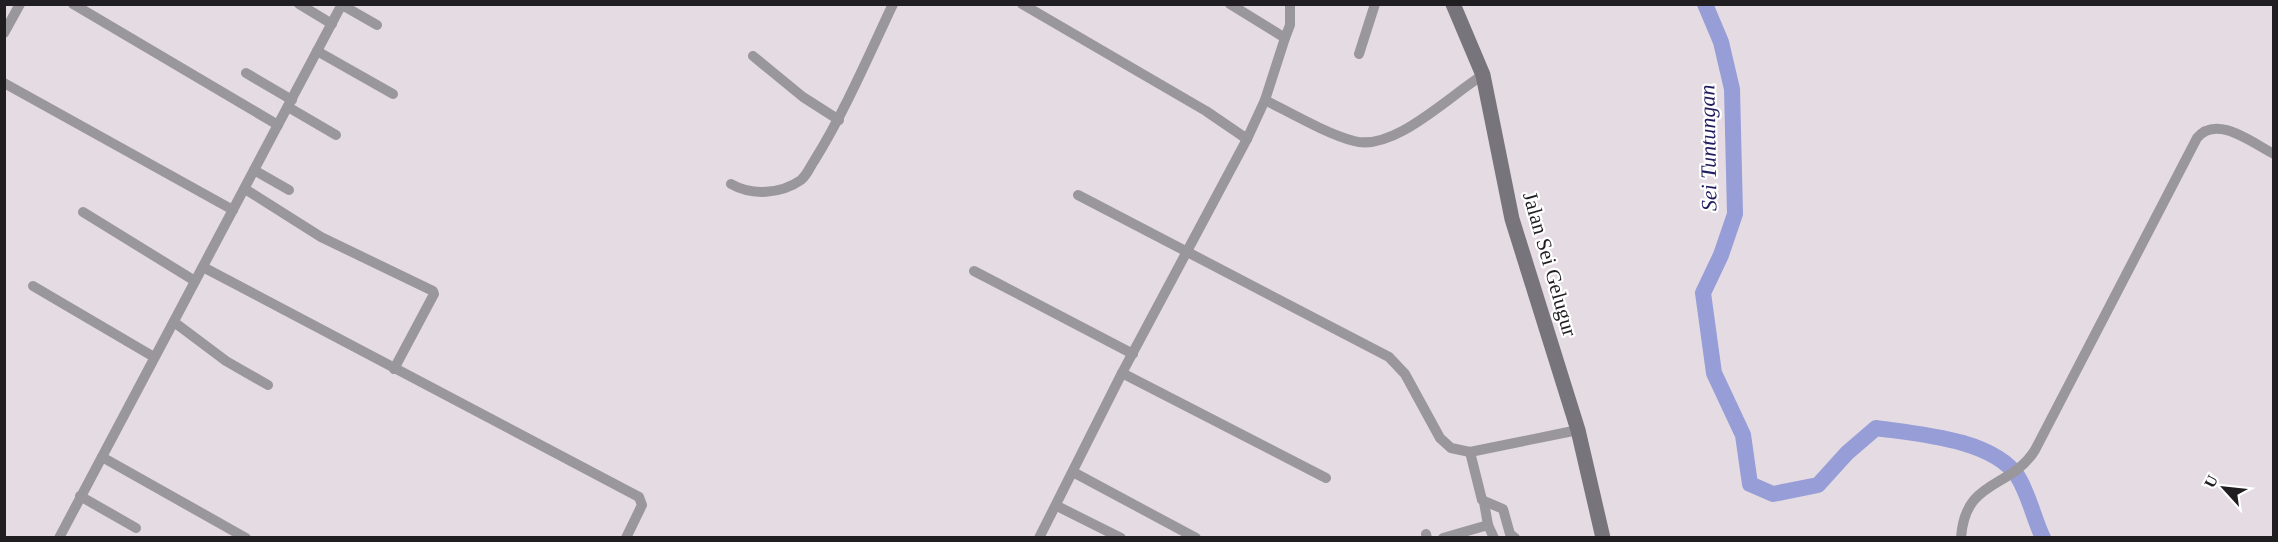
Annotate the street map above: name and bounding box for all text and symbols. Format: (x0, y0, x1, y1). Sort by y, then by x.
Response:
water label: Sei Tuntungan (1694, 85, 1722, 211)
street label: Jalan Sei Gelugur (1518, 189, 1582, 339)
north arrow (2194, 458, 2254, 518)
text: U (2201, 472, 2221, 490)

